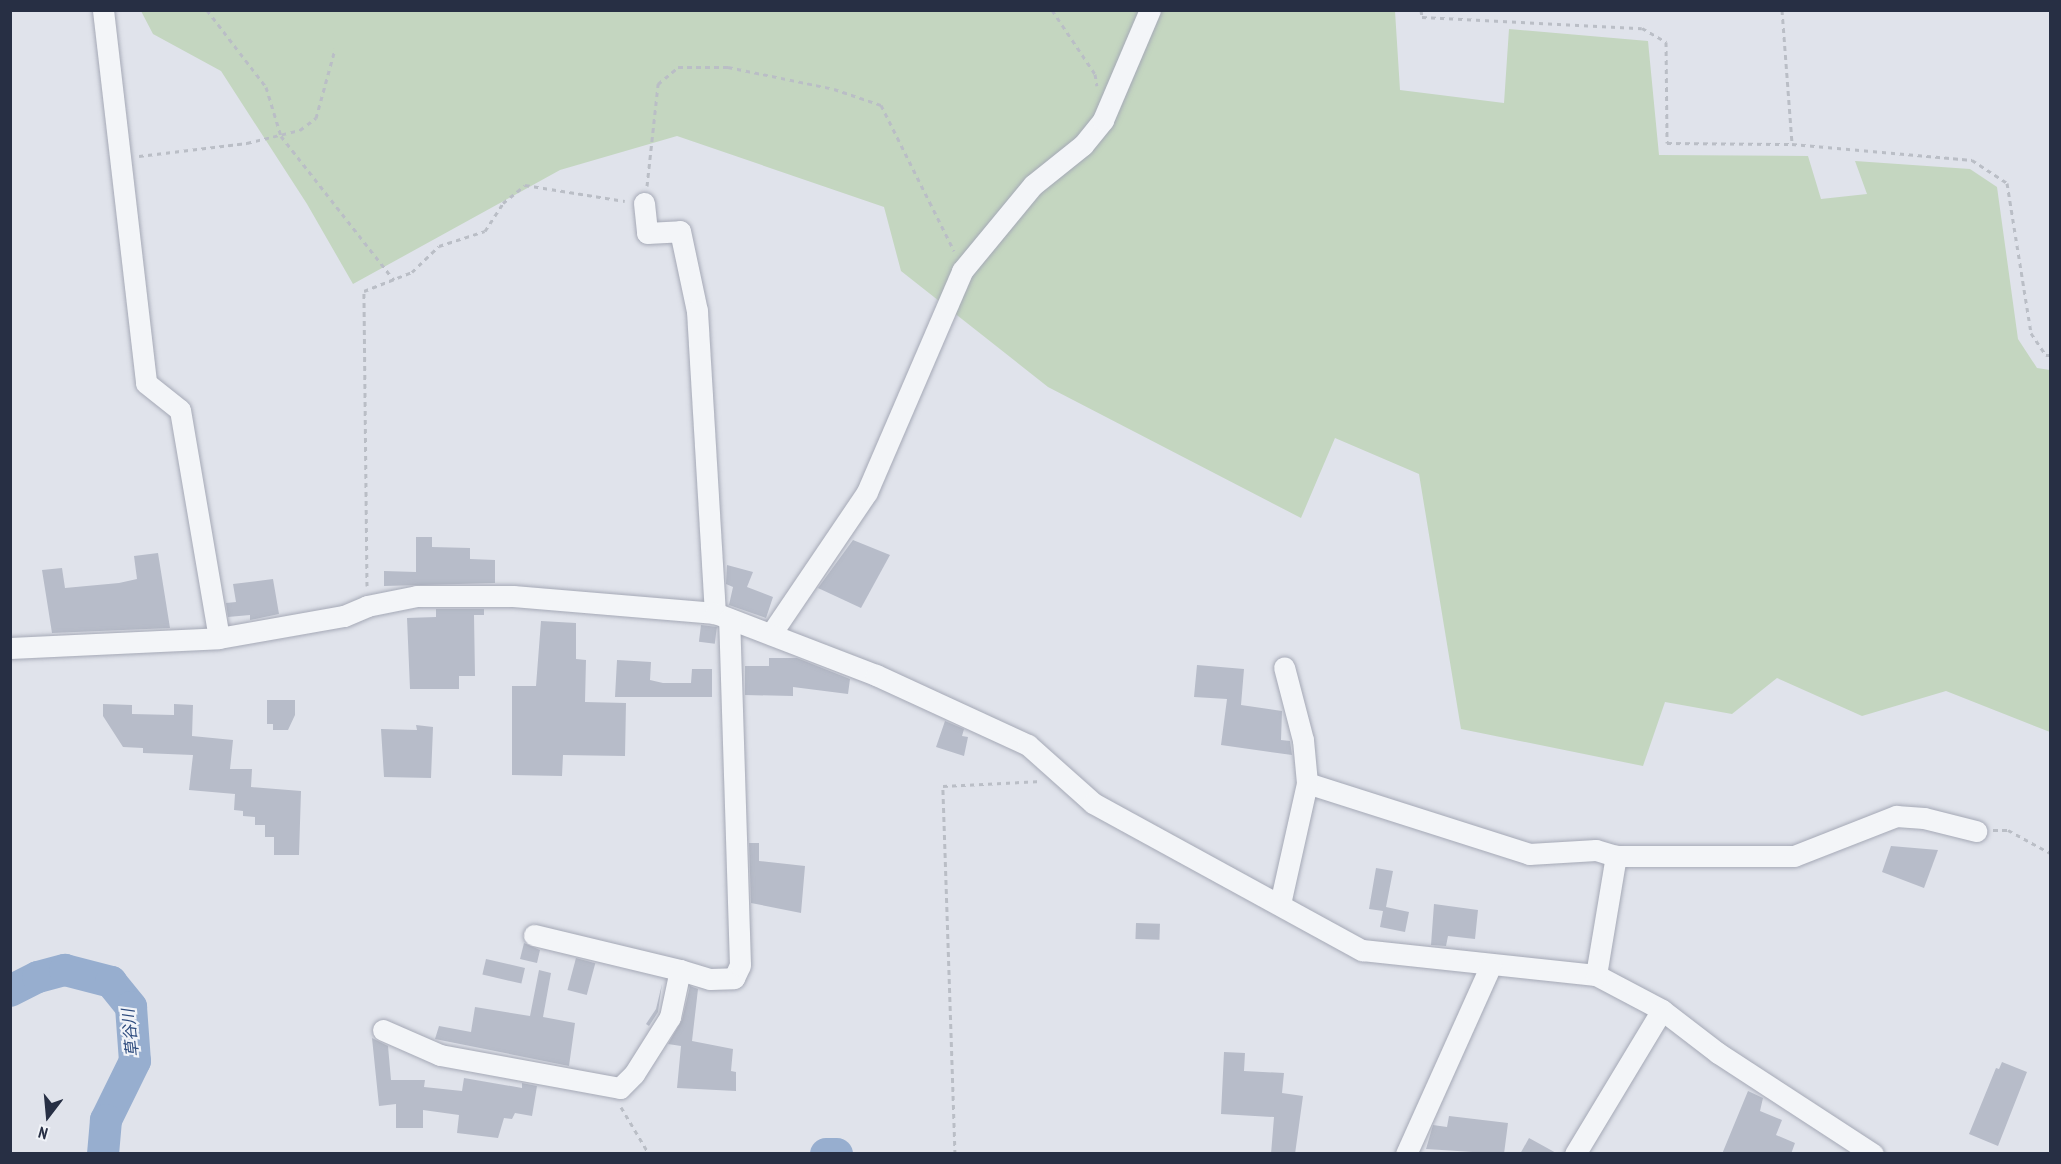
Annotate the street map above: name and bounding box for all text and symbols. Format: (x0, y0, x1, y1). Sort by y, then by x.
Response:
water label: 草谷川 (118, 1008, 142, 1058)
north arrow (18, 1086, 78, 1146)
text: N (36, 1123, 50, 1144)

